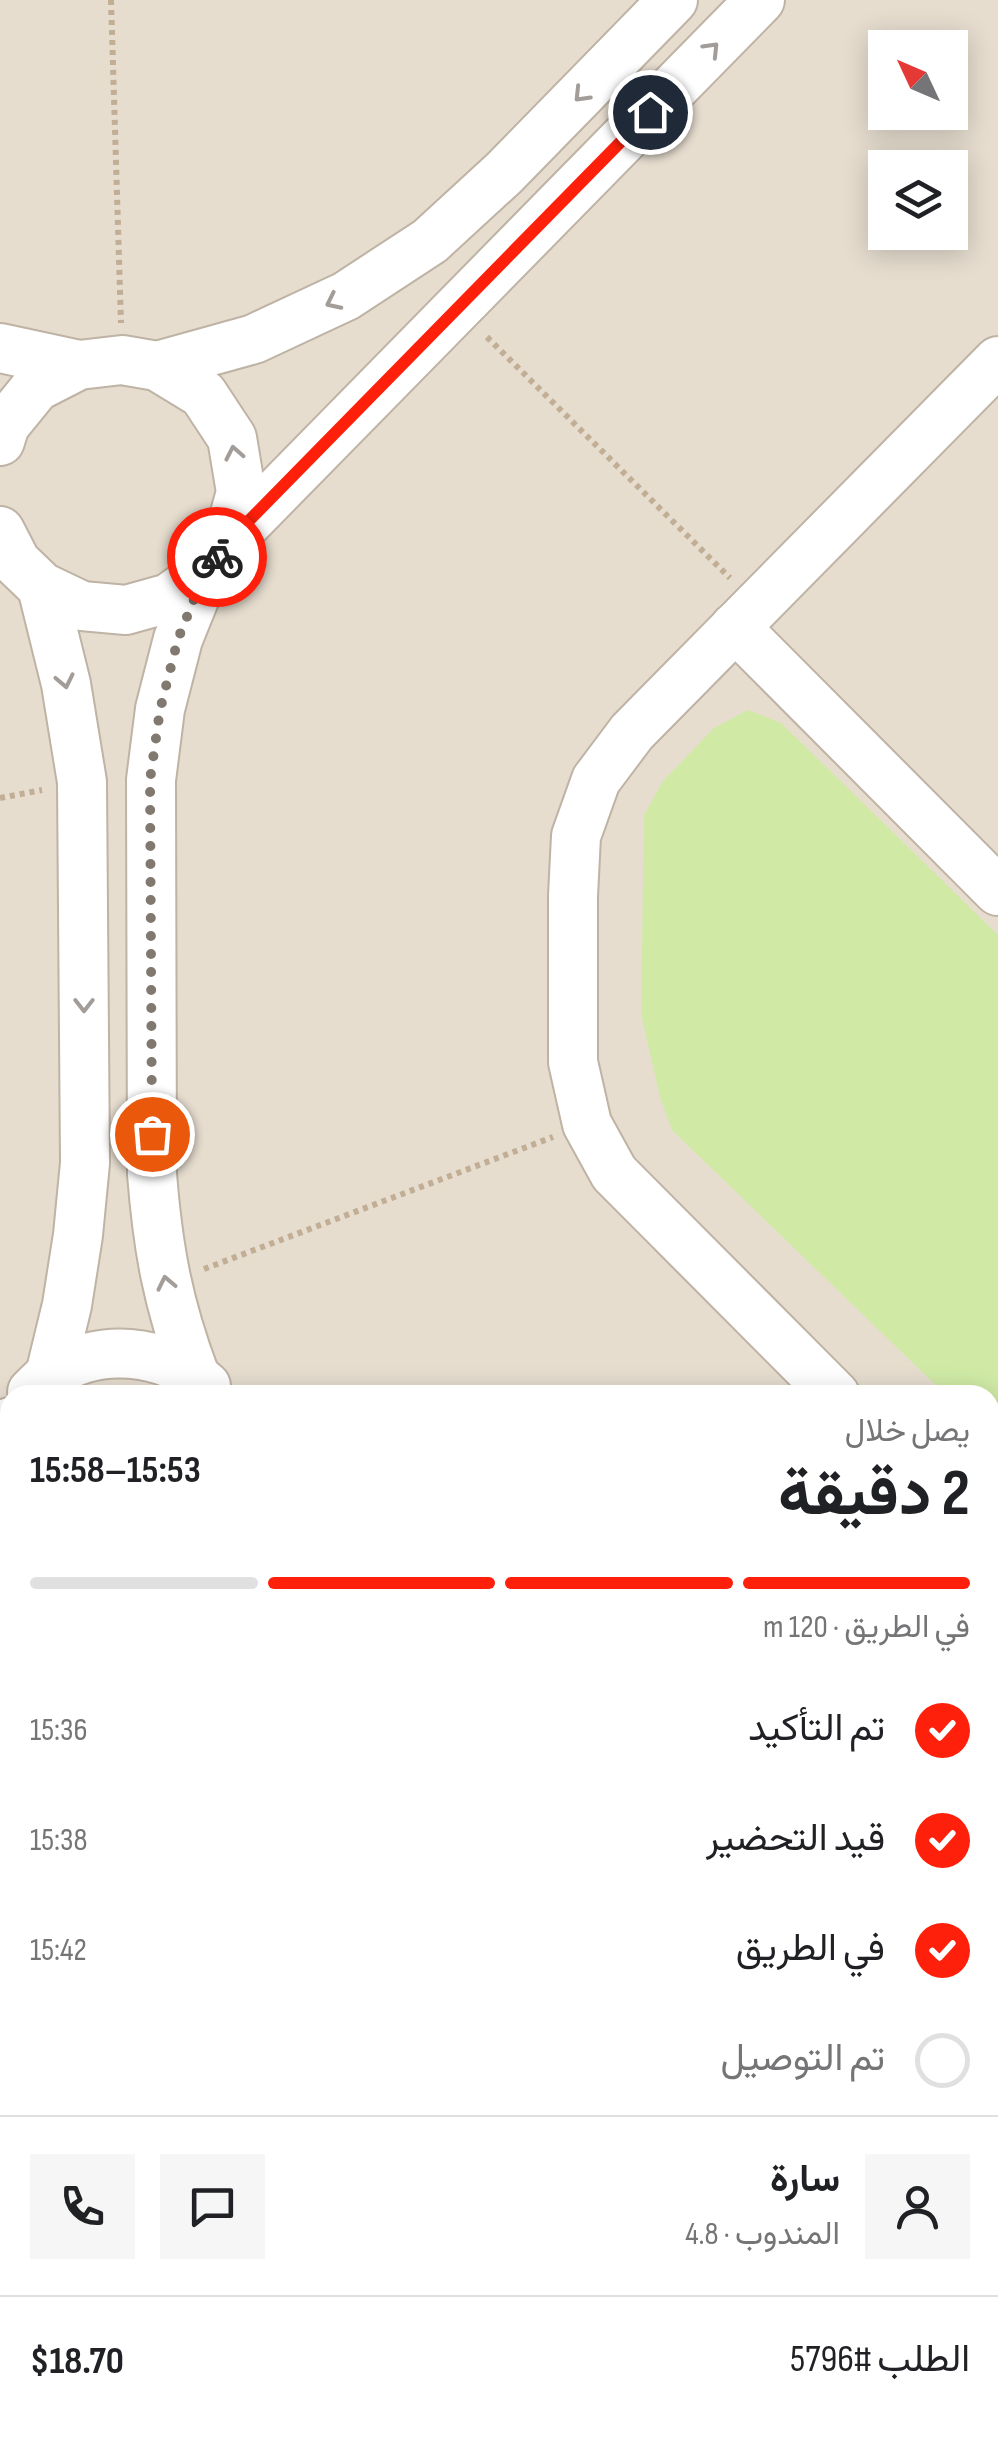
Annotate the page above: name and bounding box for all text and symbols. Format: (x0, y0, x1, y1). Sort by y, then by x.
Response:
north arrow (868, 30, 968, 130)
map controls (868, 30, 968, 250)
one-way arrow (700, 42, 718, 60)
pin (608, 70, 693, 155)
one-way arrow (574, 83, 592, 101)
icon: home (623, 85, 678, 140)
button: layers (868, 150, 968, 250)
one-way arrow (325, 290, 343, 309)
one-way arrow (224, 445, 245, 461)
courier (167, 507, 267, 607)
icon: bike (190, 530, 245, 585)
one-way arrow (53, 673, 74, 690)
one-way arrow (73, 998, 95, 1013)
pin (110, 1092, 195, 1177)
icon: bag (125, 1107, 180, 1162)
one-way arrow (157, 1275, 178, 1292)
text: يصل خلال (845, 1412, 970, 1451)
text: 15:53–15:58 (30, 1448, 201, 1493)
text: 2 دقيقة (778, 1456, 970, 1534)
text: في الطريق · 120 m (763, 1608, 970, 1647)
icon: check (915, 1703, 970, 1758)
text: تم التأكيد (748, 1706, 885, 1751)
text: 15:36 (30, 1711, 87, 1750)
icon: check (915, 1813, 970, 1868)
text: قيد التحضير (706, 1816, 885, 1861)
text: 15:38 (30, 1821, 88, 1860)
icon: check (915, 1923, 970, 1978)
text: في الطريق (736, 1926, 885, 1971)
text: 15:42 (30, 1931, 87, 1970)
text: تم التوصيل (721, 2036, 885, 2081)
button: phone (30, 2154, 135, 2259)
button: chat (160, 2154, 265, 2259)
button: person (865, 2154, 970, 2259)
text: سارة (770, 2157, 840, 2202)
text: المندوب · 4.8 (685, 2215, 840, 2254)
text: الطلب #5796 (790, 2337, 970, 2382)
text: $18.70 (30, 2339, 124, 2384)

